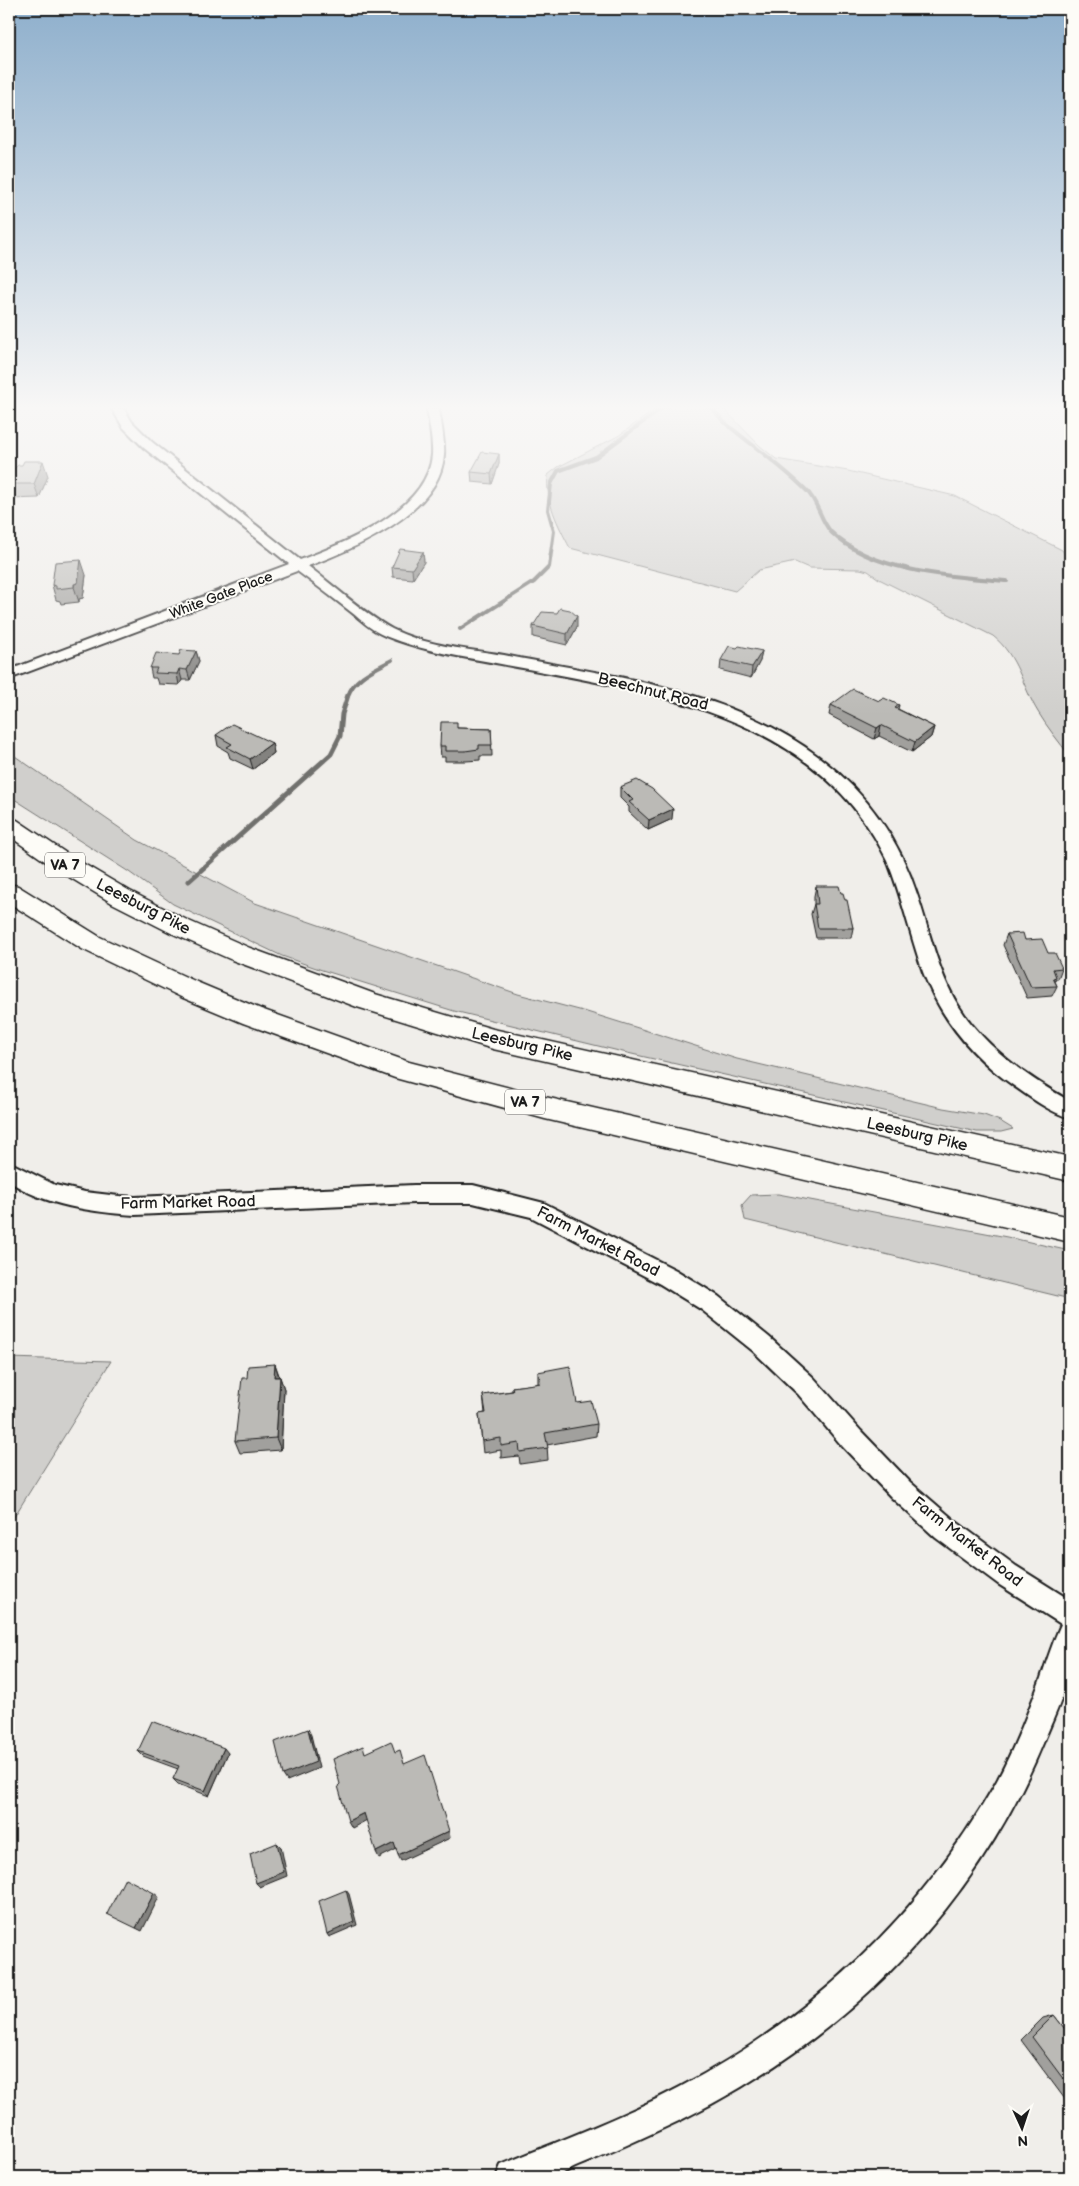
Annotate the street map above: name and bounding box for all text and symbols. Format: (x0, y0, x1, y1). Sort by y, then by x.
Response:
street label: White Gate Place (167, 568, 275, 622)
street label: Beechnut Road (596, 669, 710, 715)
road number: VA 7 (45, 852, 85, 878)
street label: Leesburg Pike (93, 875, 194, 939)
street label: Leesburg Pike (470, 1024, 575, 1066)
road number: VA 7 (505, 1090, 545, 1114)
street label: Leesburg Pike (865, 1114, 970, 1156)
street label: Farm Market Road (120, 1192, 256, 1214)
street label: Farm Market Road (534, 1203, 662, 1281)
street label: Farm Market Road (908, 1493, 1026, 1591)
north arrow (996, 2104, 1046, 2154)
text: N (1017, 2132, 1028, 2149)

